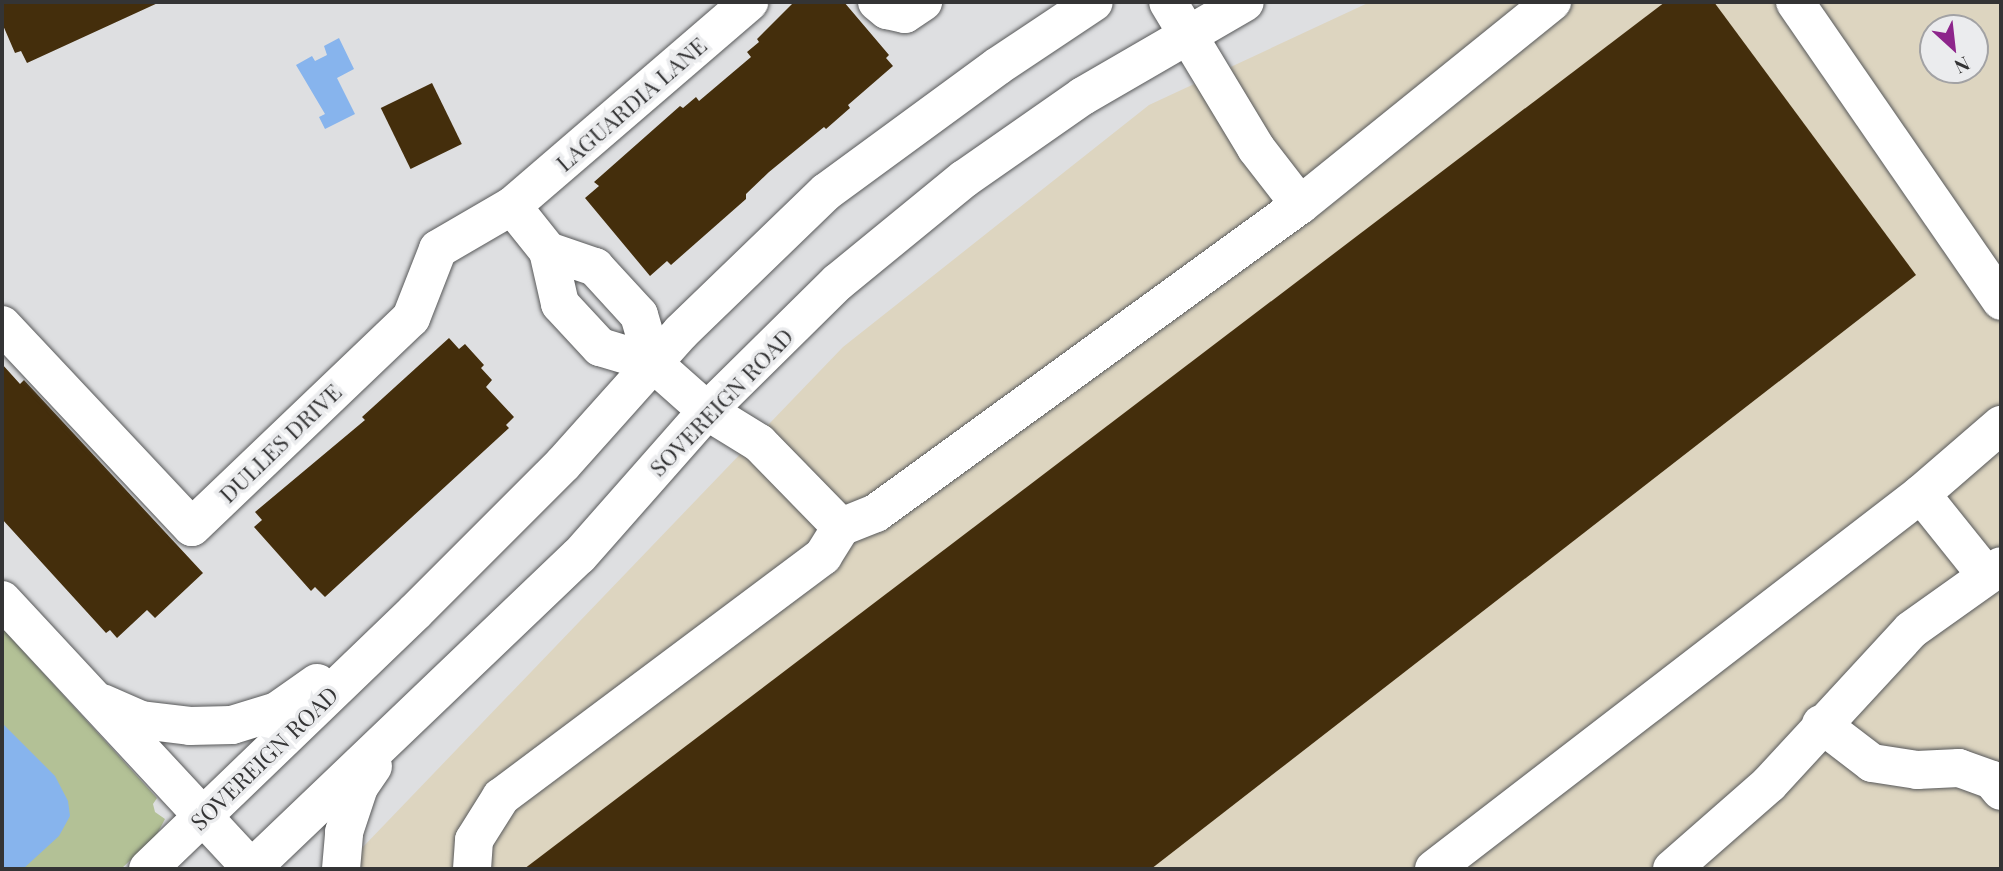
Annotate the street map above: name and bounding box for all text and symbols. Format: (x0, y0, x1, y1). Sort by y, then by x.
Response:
north arrow (1919, 14, 1989, 84)
street label: LAGUARDIA LANE (550, 31, 712, 177)
text: N (1951, 51, 1975, 81)
street label: SOVEREIGN ROAD (644, 322, 798, 482)
street label: DULLES DRIVE (213, 378, 347, 508)
street label: SOVEREIGN ROAD (184, 681, 344, 835)

